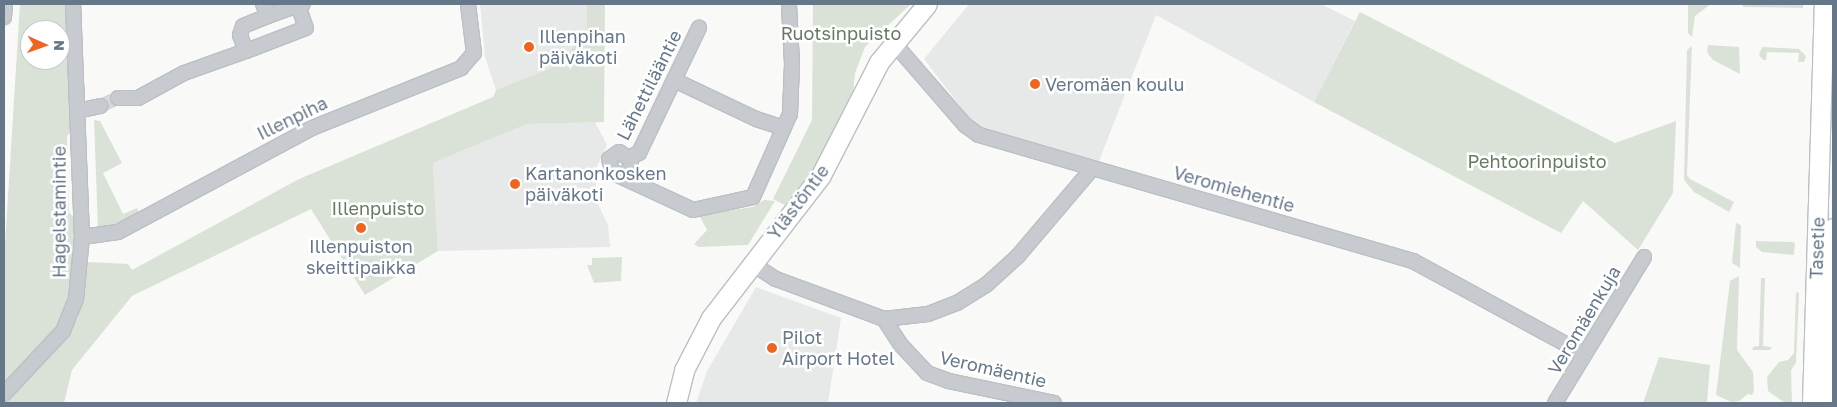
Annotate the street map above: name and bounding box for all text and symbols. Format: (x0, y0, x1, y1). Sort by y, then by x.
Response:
north arrow (20, 20, 70, 70)
park label: Ruotsinpuisto (781, 22, 901, 44)
place label: Illenpihan päiväkoti (539, 26, 626, 68)
street label: Lähettilääntie (612, 26, 686, 144)
text: N (51, 40, 68, 51)
marker: Illenpihan päiväkoti (523, 41, 535, 53)
place label: Veromäen koulu (1045, 73, 1184, 95)
marker: Veromäen koulu (1029, 78, 1041, 90)
street label: Illenpiha (253, 92, 331, 144)
street label: Hagelstamintie (48, 146, 70, 278)
park label: Pehtoorinpuisto (1468, 150, 1606, 172)
street label: Ylästöntie (763, 160, 833, 244)
street label: Veromiehentie (1171, 161, 1297, 217)
place label: Kartanonkosken päiväkoti (525, 163, 667, 205)
marker: Kartanonkosken päiväkoti (509, 178, 521, 190)
park label: Illenpuisto (332, 197, 424, 219)
street label: Tasetie (1805, 217, 1829, 279)
marker: Illenpuiston skeittipaikka (355, 222, 367, 234)
place label: Illenpuiston skeittipaikka (306, 236, 416, 278)
street label: Veromäenkuja (1543, 262, 1625, 378)
place label: Pilot Airport Hotel (782, 327, 895, 369)
marker: Pilot Airport Hotel (766, 342, 778, 354)
street label: Veromäentie (937, 346, 1049, 392)

